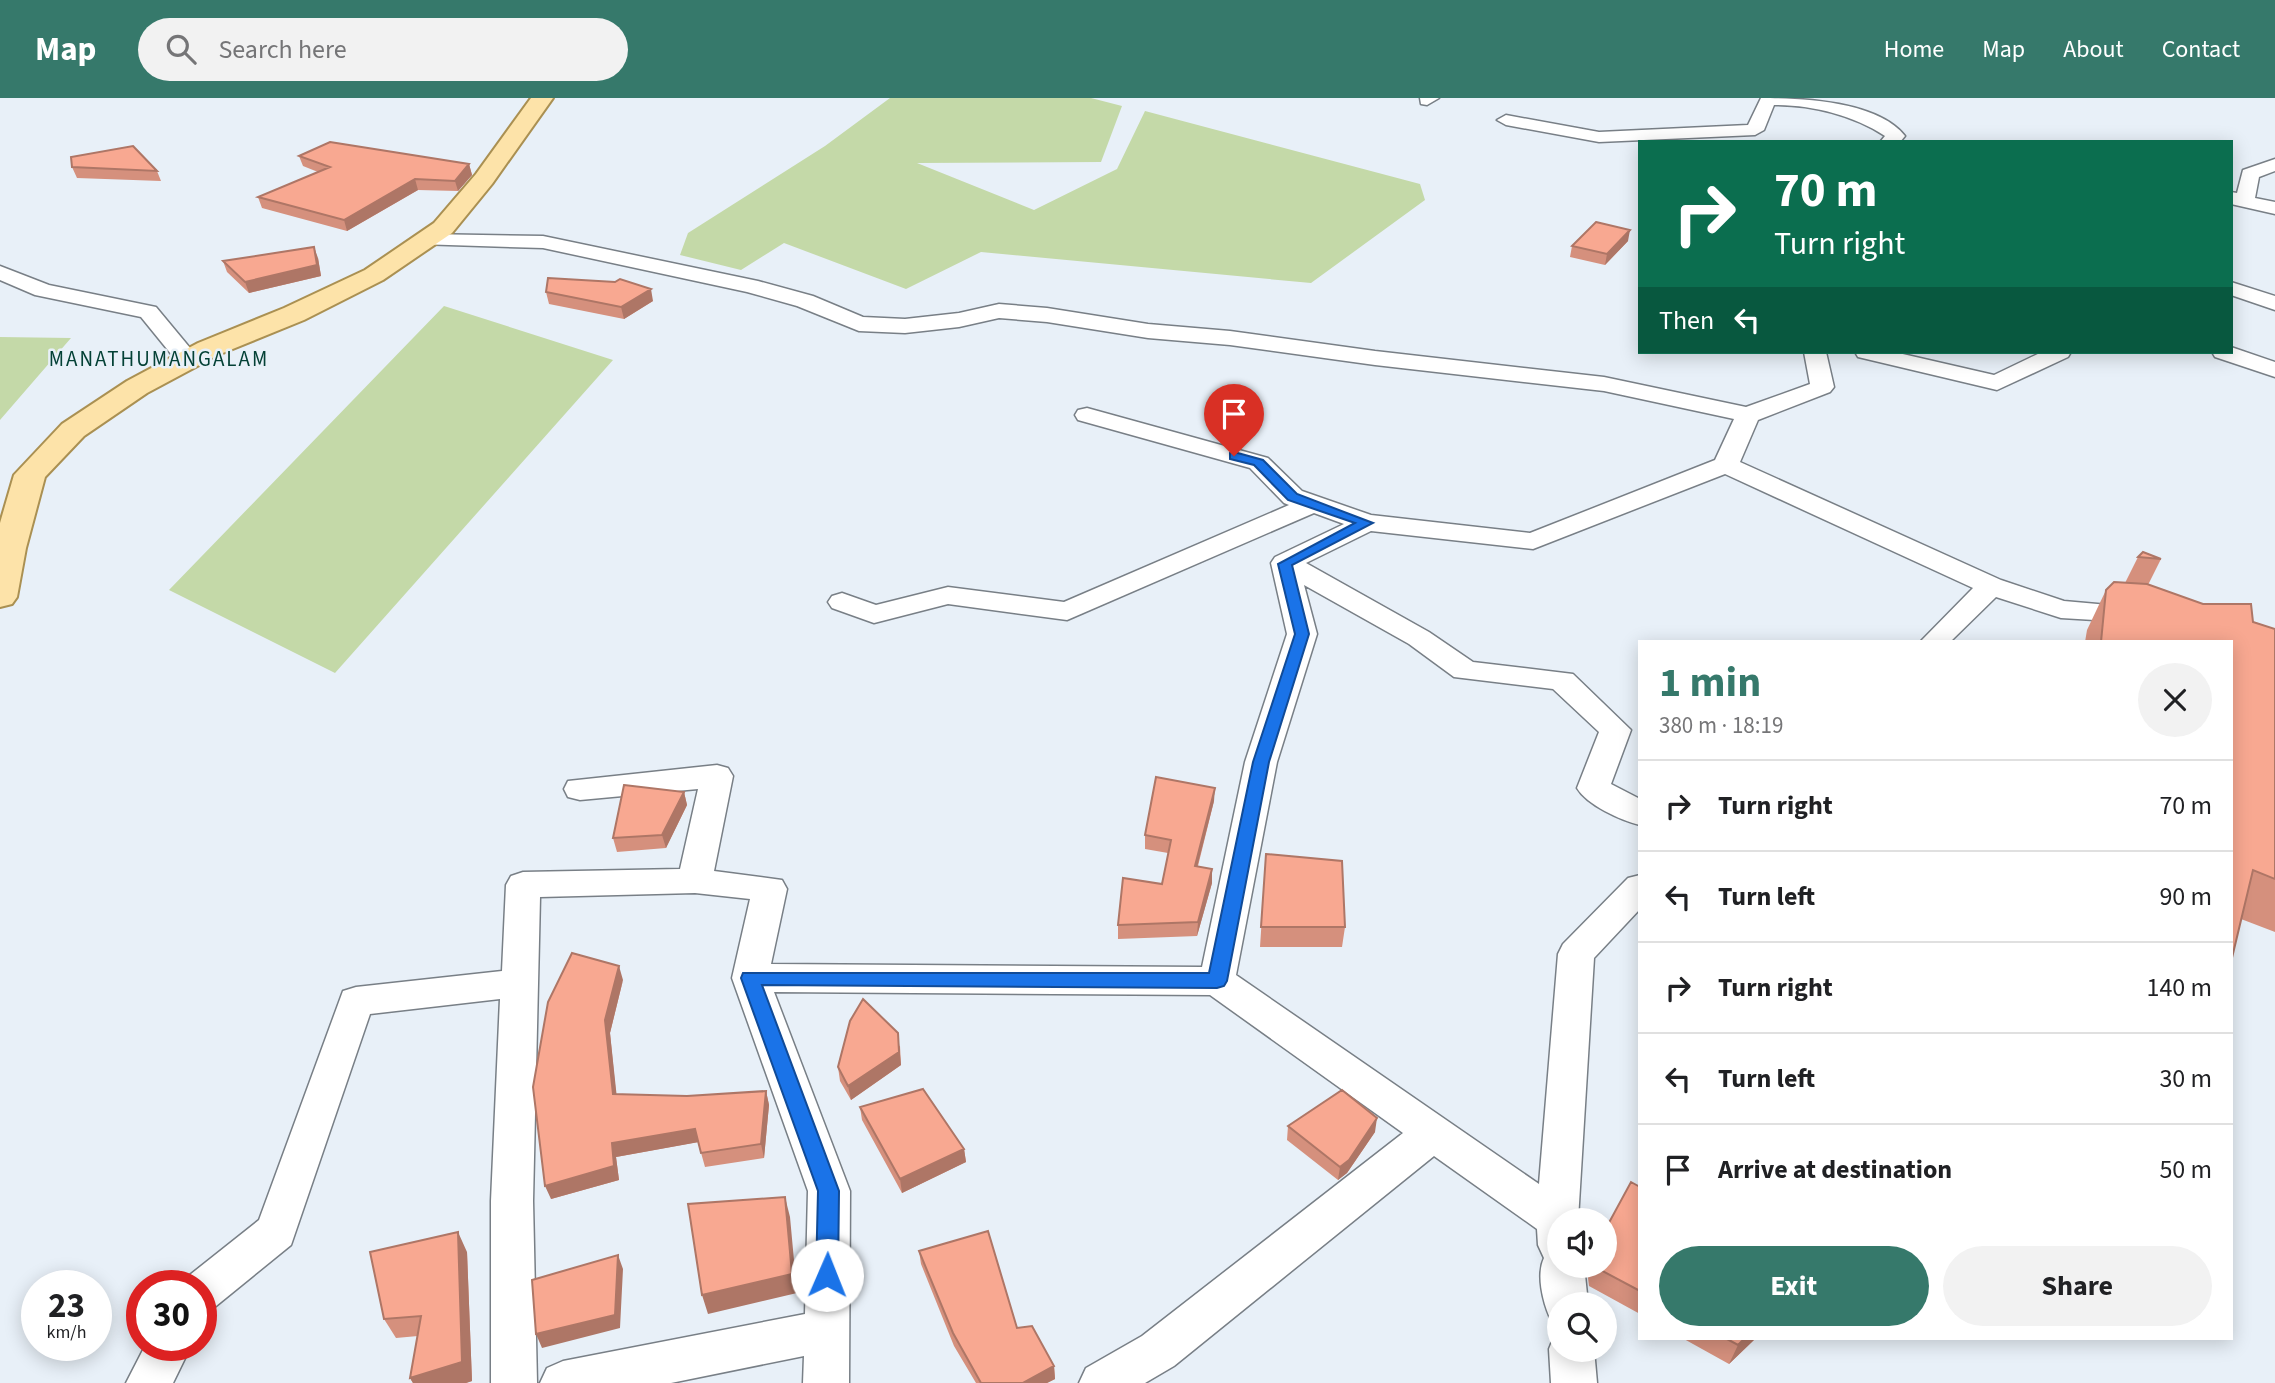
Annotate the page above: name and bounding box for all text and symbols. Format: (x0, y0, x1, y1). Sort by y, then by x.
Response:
search box (138, 18, 628, 81)
text: Map (35, 26, 96, 73)
icon: search (162, 30, 200, 68)
text: Search here (218, 31, 347, 68)
text: Home (1884, 32, 1944, 67)
text: Map (1982, 32, 2025, 67)
text: About (2063, 32, 2124, 67)
text: Contact (2162, 32, 2240, 67)
text: 70 m (1774, 156, 1878, 226)
icon: right (1659, 168, 1750, 259)
text: Turn right (1774, 221, 1905, 267)
icon: left (1728, 301, 1766, 339)
text: Then (1659, 302, 1714, 339)
district label: MANATHUMANGALAM (49, 344, 269, 374)
pin (1204, 384, 1264, 456)
icon: arrive (1215, 395, 1253, 433)
text: 1 min (1659, 653, 1761, 713)
button: close (2138, 663, 2212, 737)
text: 380 m · 18:19 (1659, 709, 1783, 742)
icon: right (1659, 787, 1697, 825)
text: Turn right (1718, 787, 1833, 824)
text: 70 m (2159, 787, 2212, 824)
icon: left (1659, 878, 1697, 916)
text: Turn left (1718, 878, 1815, 915)
text: 90 m (2159, 878, 2212, 915)
icon: right (1659, 969, 1697, 1007)
text: Turn right (1718, 969, 1833, 1006)
text: 140 m (2146, 969, 2212, 1006)
icon: left (1659, 1060, 1697, 1098)
text: Turn left (1718, 1060, 1815, 1097)
text: 30 m (2159, 1060, 2212, 1097)
icon: arrive (1659, 1151, 1697, 1189)
text: Arrive at destination (1718, 1151, 1952, 1188)
text: 50 m (2159, 1151, 2212, 1188)
map controls (1547, 1208, 1617, 1362)
button: sound (1547, 1208, 1617, 1278)
position arrow (790, 1238, 864, 1312)
button: Exit (1659, 1246, 1929, 1326)
button: Share (1943, 1246, 2212, 1326)
speed limit sign: 30 (126, 1270, 217, 1361)
text: 23 (48, 1281, 85, 1331)
button: search (1547, 1292, 1617, 1362)
text: km/h (47, 1320, 86, 1345)

